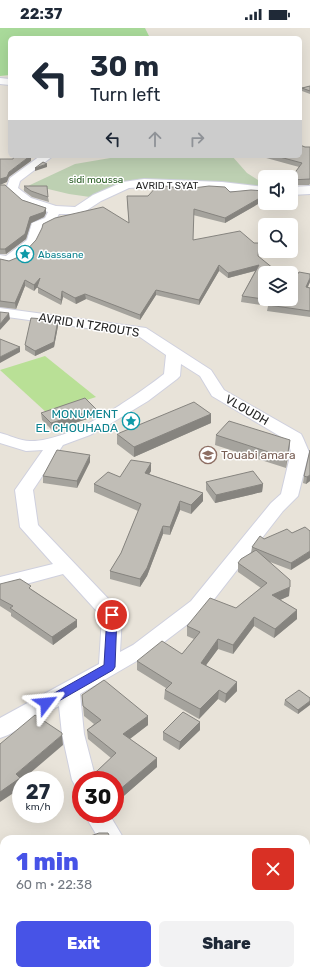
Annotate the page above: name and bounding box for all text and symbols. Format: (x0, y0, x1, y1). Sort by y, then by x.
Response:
text: 22:37 (20, 5, 62, 23)
text: 30 m (90, 50, 159, 83)
icon: left (24, 52, 76, 104)
text: Turn left (90, 84, 160, 106)
icon: left (102, 128, 124, 150)
icon: ahead (144, 128, 166, 150)
icon: right (186, 128, 208, 150)
map controls (258, 170, 298, 306)
button: sound (258, 170, 298, 210)
park label: sidi moussa (69, 174, 123, 186)
street label: AVRID T SYAT (136, 180, 199, 192)
button: search (258, 218, 298, 258)
place icon: Abassane (15, 244, 35, 264)
place label: Abassane (38, 249, 84, 261)
button: layers (258, 266, 298, 306)
street label: AVRID N TZROUTS (38, 310, 140, 340)
street label: VLOUDH (223, 392, 271, 428)
place label: MONUMENT EL CHOUHADA (35, 407, 118, 435)
place icon: MONUMENT EL CHOUHADA (121, 411, 141, 431)
school or university icon: Touabi amara (198, 445, 218, 465)
place label: Touabi amara (221, 448, 296, 462)
pin (95, 598, 129, 632)
icon: arrive (101, 604, 123, 626)
position arrow (25, 682, 67, 724)
speed limit sign: 30 (72, 771, 124, 823)
text: 27 (26, 780, 50, 804)
text: km/h (26, 801, 50, 813)
text: 1 min (16, 848, 79, 876)
button: close (252, 848, 294, 890)
text: 60 m · 22:38 (16, 877, 92, 892)
button: Exit (16, 921, 151, 967)
button: Share (159, 921, 294, 967)

